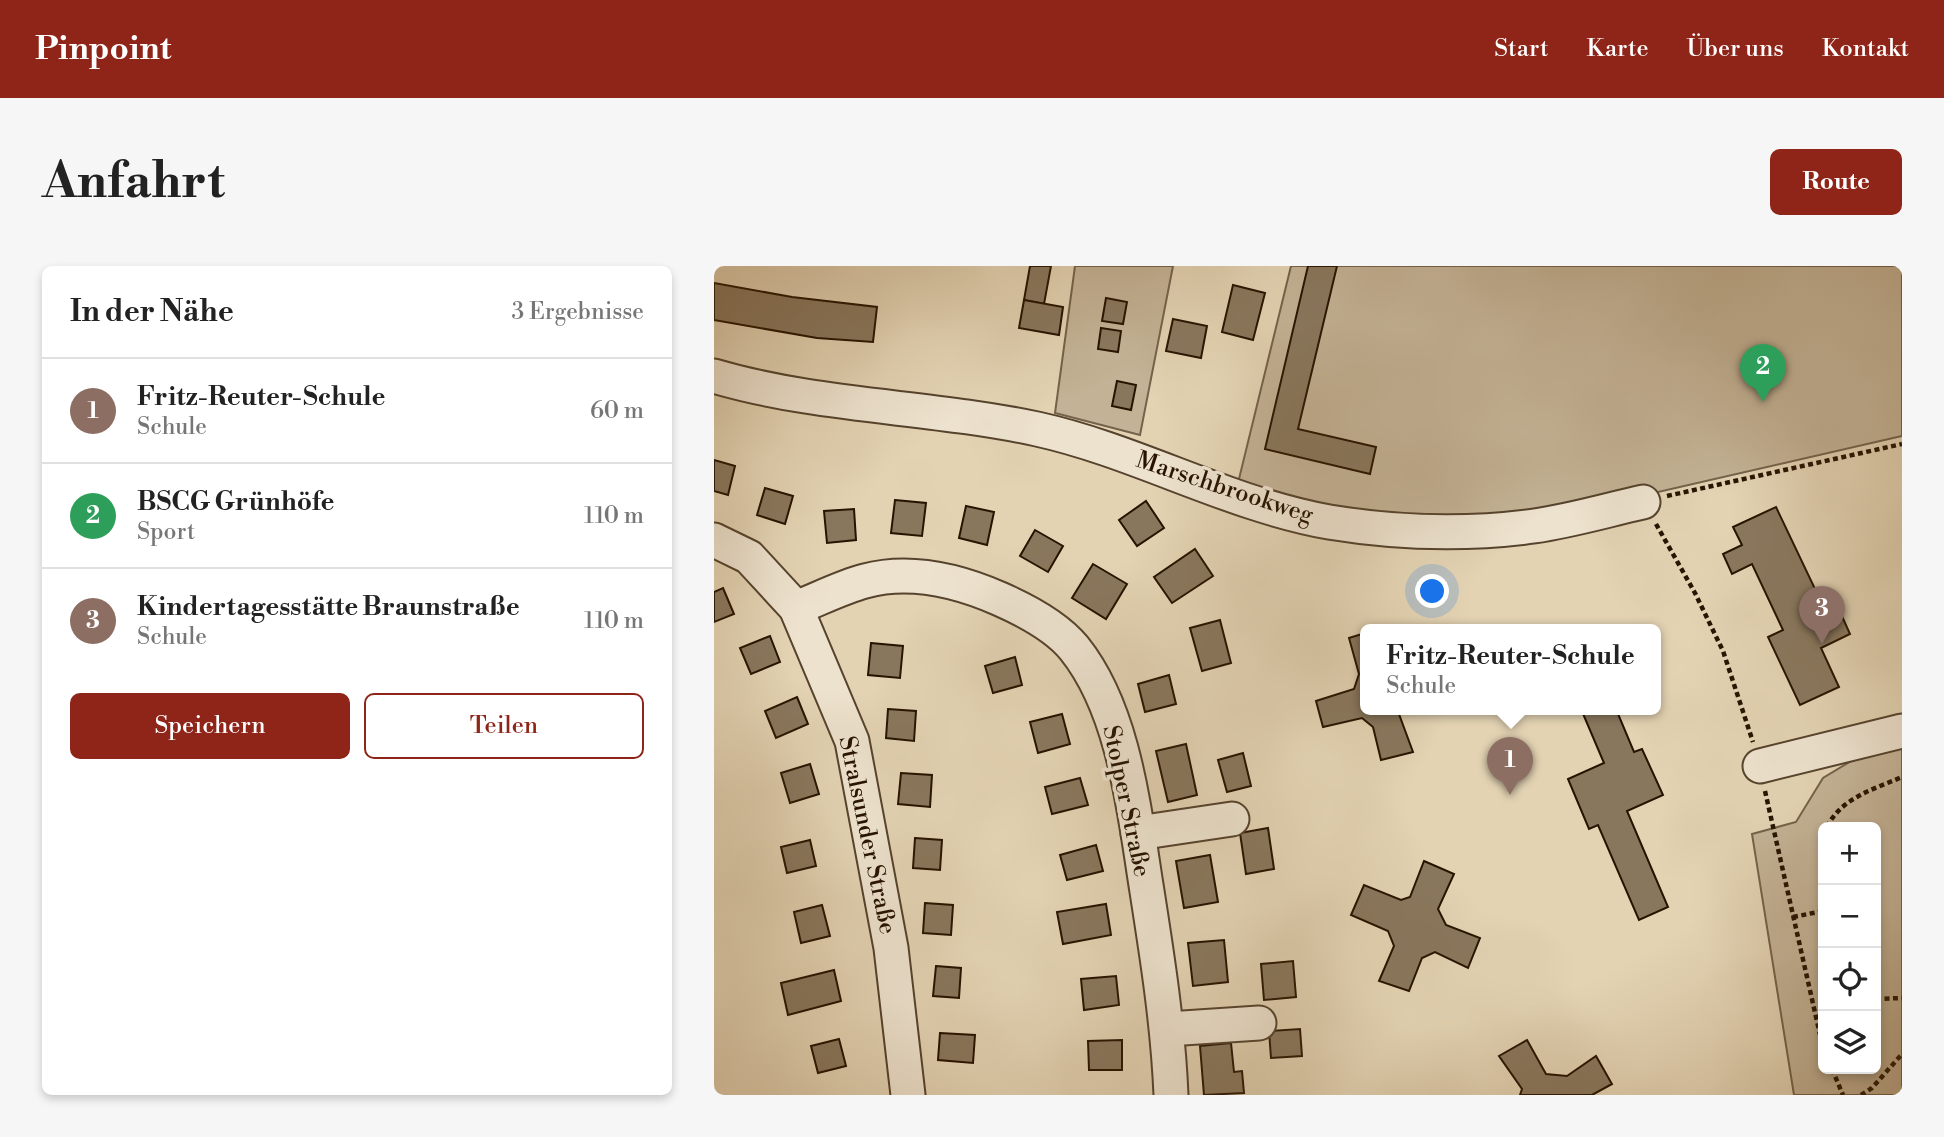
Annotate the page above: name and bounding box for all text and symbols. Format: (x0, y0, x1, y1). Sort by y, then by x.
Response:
text: Pinpoint (35, 29, 172, 70)
text: Start (1494, 34, 1548, 64)
text: Karte (1586, 34, 1649, 64)
text: Über uns (1687, 34, 1784, 64)
text: Kontakt (1822, 34, 1909, 64)
button: Route (1770, 149, 1902, 215)
text: Anfahrt (42, 152, 225, 213)
text: In der Nähe (70, 293, 234, 331)
text: 3 Ergebnisse (511, 298, 644, 326)
pin: 2 (1740, 344, 1786, 402)
text: Fritz-Reuter-Schule (137, 381, 386, 413)
text: 1 (87, 397, 99, 425)
text: 60 m (590, 397, 644, 425)
text: Schule (137, 413, 207, 441)
street label: Marschbrookweg (1132, 445, 1318, 531)
text: BSCG Grünhöfe (137, 486, 334, 518)
text: 2 (86, 502, 100, 530)
text: 110 m (584, 502, 644, 530)
text: Sport (137, 518, 195, 546)
your location (1415, 574, 1449, 608)
pin: 3 (1799, 586, 1845, 644)
text: Kindertagesstätte Braunstraße (137, 591, 520, 623)
text: 3 (86, 607, 100, 635)
text: 110 m (584, 607, 644, 635)
text: Schule (137, 623, 207, 651)
popup (1360, 624, 1661, 715)
text: Fritz-Reuter-Schule (1386, 640, 1635, 672)
text: Schule (1386, 672, 1456, 700)
button: Speichern (70, 693, 350, 759)
button: Teilen (364, 693, 644, 759)
street label: Stolper Straße (1095, 723, 1157, 880)
street label: Stralsunder Straße (831, 733, 903, 937)
pin: 1 (1487, 737, 1533, 795)
map controls (1818, 822, 1881, 1074)
button: + (1818, 822, 1881, 885)
button: − (1818, 885, 1881, 948)
button: locate (1818, 948, 1881, 1011)
button: layers (1818, 1011, 1881, 1074)

